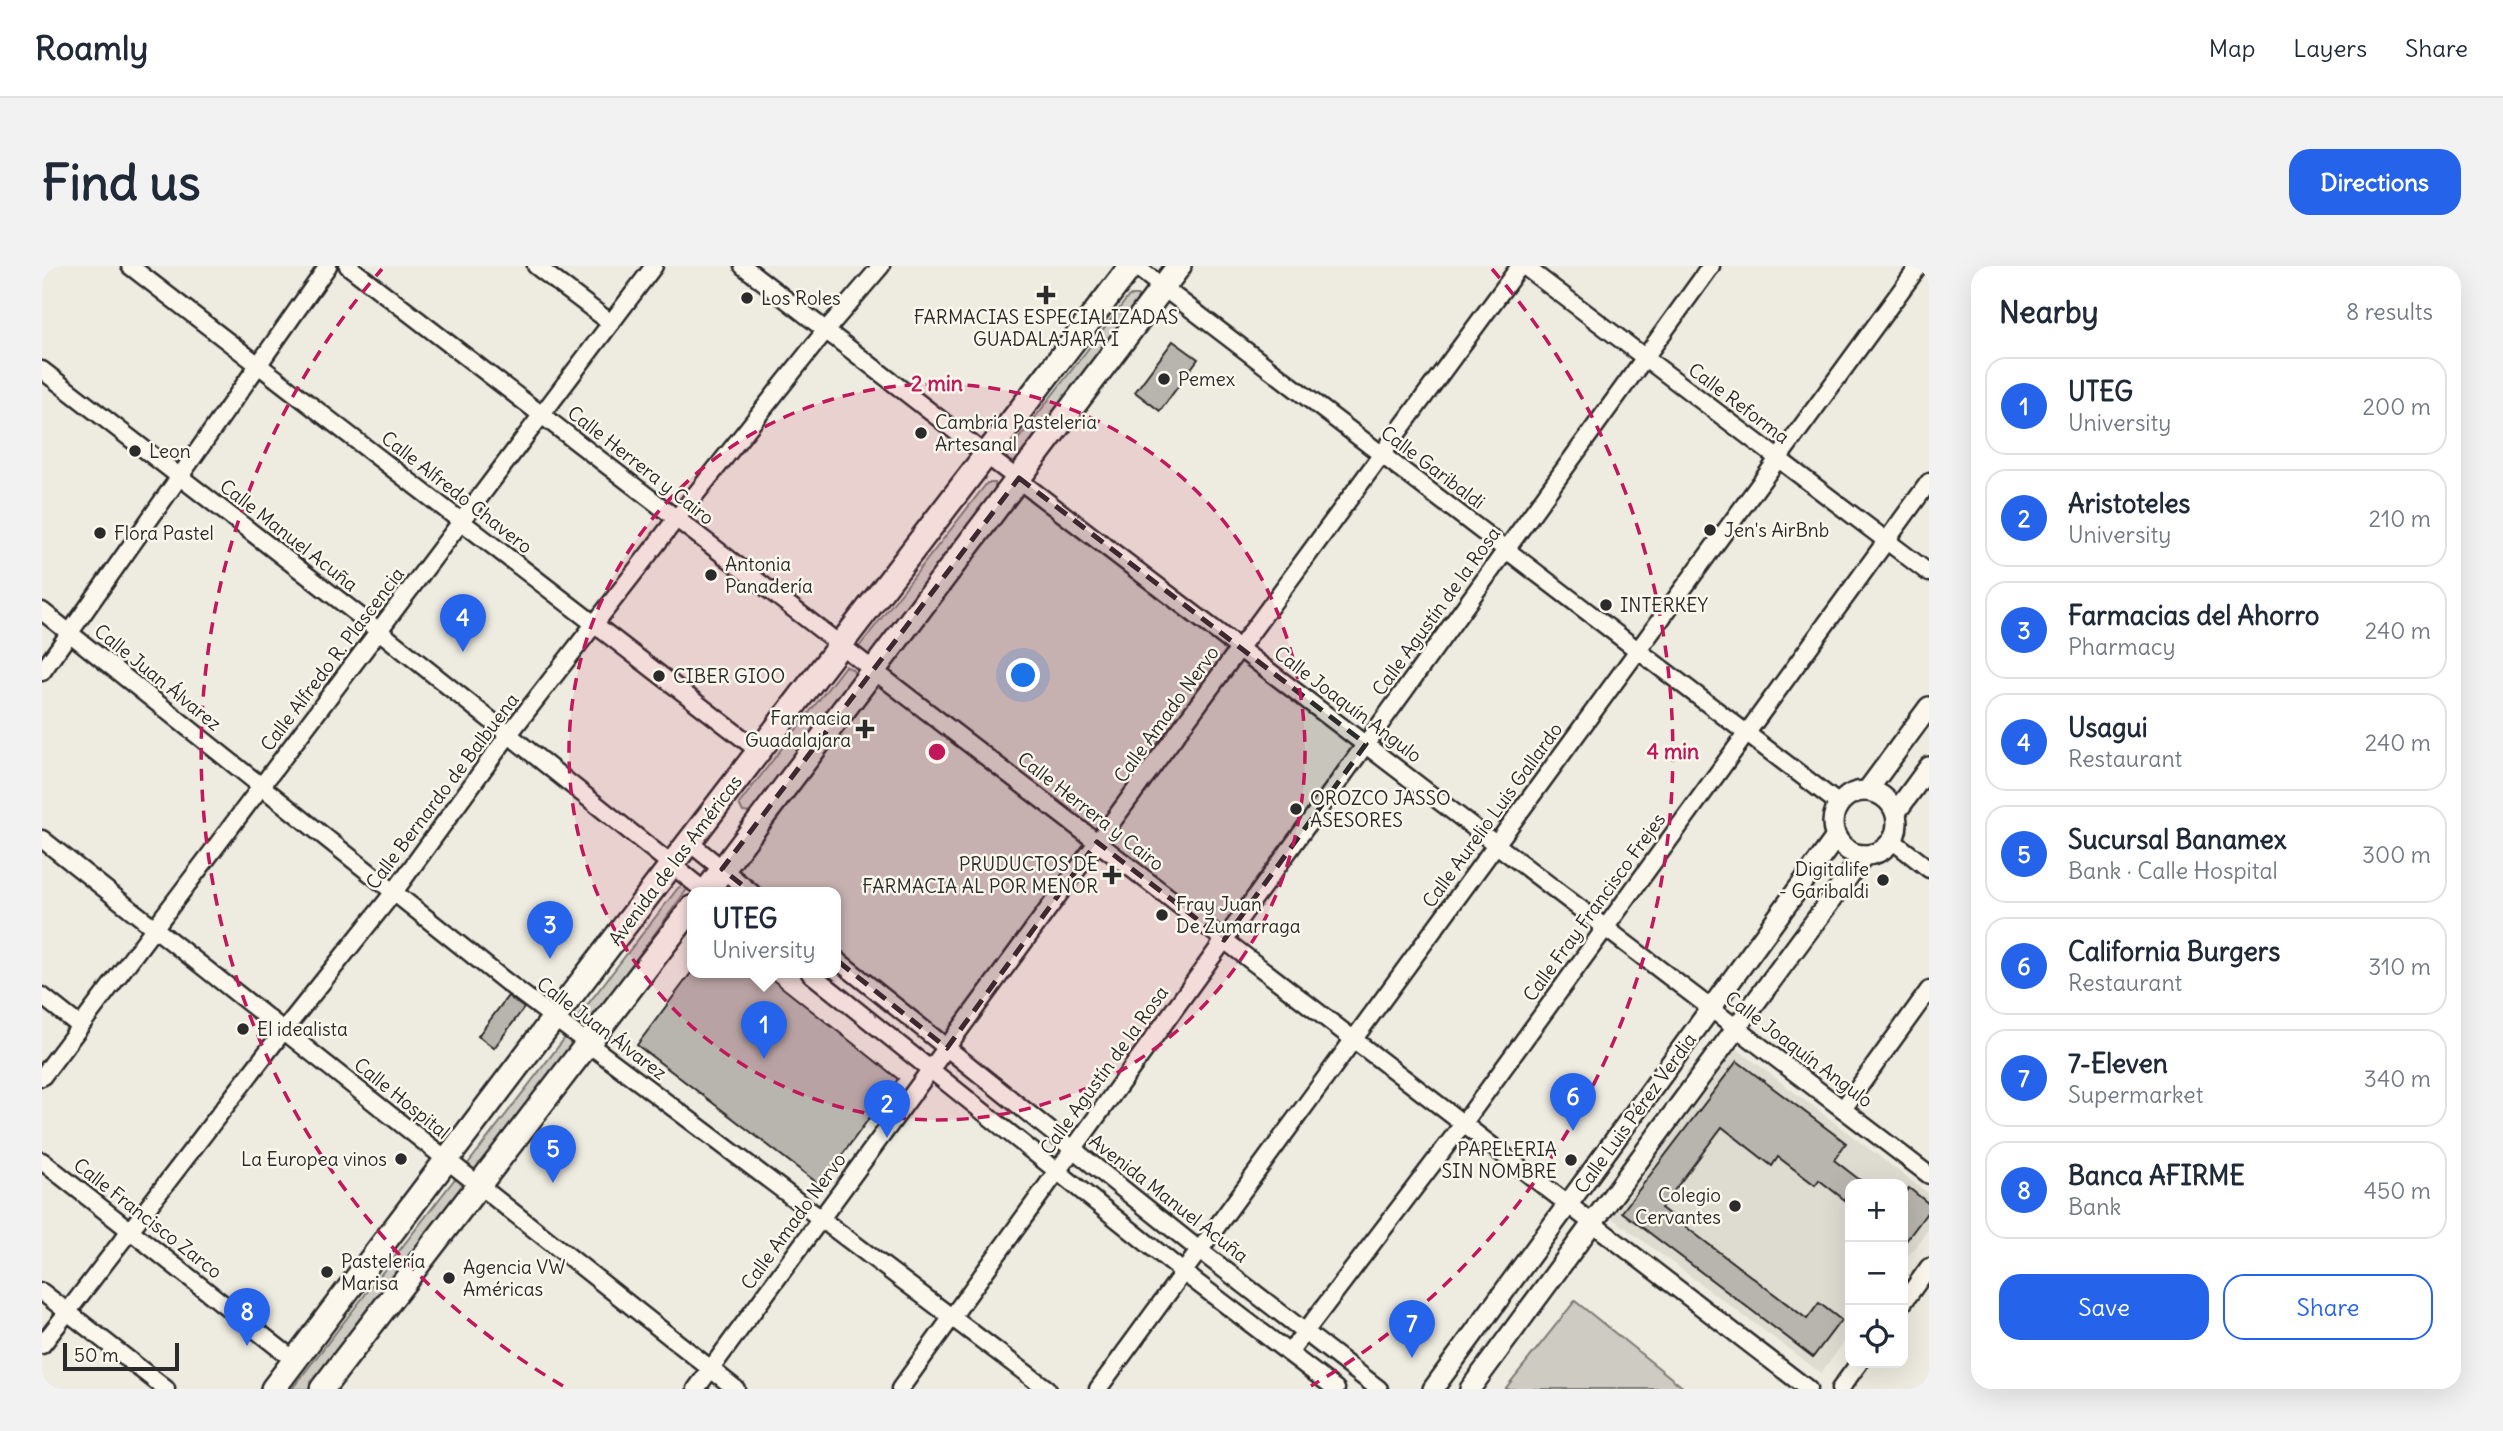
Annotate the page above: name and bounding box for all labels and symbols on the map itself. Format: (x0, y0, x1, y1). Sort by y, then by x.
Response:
place label: Los Roles (761, 286, 841, 310)
marker: FARMACIAS ESPECIALIZADAS GUADALAJARA I (1038, 287, 1054, 303)
marker: Los Roles (739, 290, 755, 306)
place label: FARMACIAS ESPECIALIZADAS GUADALAJARA I (914, 305, 1178, 351)
street label: Calle Reforma (1684, 357, 1794, 449)
place label: Pemex (1178, 367, 1236, 391)
text: 2 min (911, 370, 963, 397)
marker: Pemex (1156, 371, 1172, 387)
street label: Calle Herrera y Cairo (563, 400, 719, 530)
place label: Cambria Pasteleria Artesanal (935, 410, 1097, 456)
street label: Calle Garibaldi (1376, 420, 1490, 514)
marker: Cambria Pasteleria Artesanal (913, 425, 929, 441)
street label: Calle Alfredo Chavero (377, 426, 537, 558)
place label: Leon (149, 439, 191, 463)
marker: Leon (127, 443, 143, 459)
street label: Calle Manuel Acuña (215, 474, 363, 596)
place label: Jen's AirBnb (1724, 518, 1829, 542)
place label: Flora Pastel (114, 521, 214, 545)
street label: Calle Agustín de la Rosa (1367, 522, 1505, 700)
marker: Jen's AirBnb (1702, 522, 1718, 538)
marker: Flora Pastel (92, 525, 108, 541)
place label: Antonia Panadería (725, 552, 813, 598)
street label: Calle Alfredo R. Plascencia (255, 562, 409, 756)
marker: Antonia Panadería (703, 567, 719, 583)
place label: INTERKEY (1620, 593, 1708, 617)
pin: 4 (440, 594, 486, 652)
marker: INTERKEY (1598, 597, 1614, 613)
street label: Calle Juan Álvarez (90, 618, 226, 736)
street label: Calle Amado Nervo (1108, 641, 1224, 787)
street label: Calle Joaquín Angulo (1269, 641, 1427, 767)
your location (1006, 658, 1040, 692)
place label: CIBER GIOO (673, 664, 785, 688)
marker: CIBER GIOO (651, 668, 667, 684)
street label: Calle Bernardo de Balbuena (360, 688, 524, 894)
place label: Farmacia Guadalajara (745, 706, 851, 752)
street label: Calle Aurelio Luis Gallardo (1417, 718, 1567, 912)
marker: Farmacia Guadalajara (857, 721, 873, 737)
text: 4 min (1647, 738, 1699, 765)
centre of rings (925, 740, 949, 764)
street label: Calle Herrera y Cairo (1013, 746, 1169, 876)
street label: Avenida de las Américas (603, 770, 747, 950)
place label: OROZCO JASSO ASESORES (1310, 786, 1451, 832)
marker: OROZCO JASSO ASESORES (1288, 801, 1304, 817)
street label: Calle Fray Francisco Frejes (1518, 808, 1670, 1006)
place label: PRUDUCTOS DE FARMACIA AL POR MENOR (862, 852, 1098, 898)
place label: Digitalife - Garibaldi (1779, 857, 1869, 903)
marker: PRUDUCTOS DE FARMACIA AL POR MENOR (1104, 867, 1120, 883)
marker: Digitalife - Garibaldi (1875, 872, 1891, 888)
place label: Fray Juan De Zumarraga (1176, 892, 1301, 938)
pin: 3 (527, 901, 573, 959)
marker: Fray Juan De Zumarraga (1154, 907, 1170, 923)
street label: Calle Juan Álvarez (532, 971, 672, 1085)
street label: Calle Agustín de la Rosa (1035, 981, 1173, 1159)
street label: Calle Joaquín Angulo (1720, 986, 1878, 1112)
pin: 1 (741, 1001, 787, 1059)
place label: El idealista (257, 1017, 348, 1041)
marker: El idealista (235, 1021, 251, 1037)
street label: Calle Luis Pérez Verdia (1569, 1028, 1701, 1198)
street label: Calle Hospital (349, 1052, 455, 1144)
pin: 6 (1550, 1073, 1596, 1131)
pin: 2 (864, 1080, 910, 1138)
pin: 5 (530, 1125, 576, 1183)
street label: Avenida Manuel Acuña (1085, 1128, 1253, 1268)
place label: PAPELERIA SIN NOMBRE (1442, 1137, 1557, 1183)
place label: La Europea vinos (241, 1147, 387, 1171)
street label: Calle Amado Nervo (735, 1148, 851, 1294)
marker: La Europea vinos (393, 1151, 409, 1167)
street label: Calle Francisco Zarco (69, 1152, 227, 1284)
marker: PAPELERIA SIN NOMBRE (1563, 1152, 1579, 1168)
place label: Colegio Cervantes (1635, 1183, 1721, 1229)
marker: Colegio Cervantes (1727, 1198, 1743, 1214)
place label: Pastelería Marisa (341, 1249, 425, 1295)
place label: Agencia VW Américas (463, 1255, 566, 1301)
marker: Pastelería Marisa (319, 1264, 335, 1280)
marker: Agencia VW Américas (441, 1270, 457, 1286)
pin: 8 (224, 1288, 270, 1346)
pin: 7 (1389, 1300, 1435, 1358)
scale bar (63, 1340, 178, 1372)

